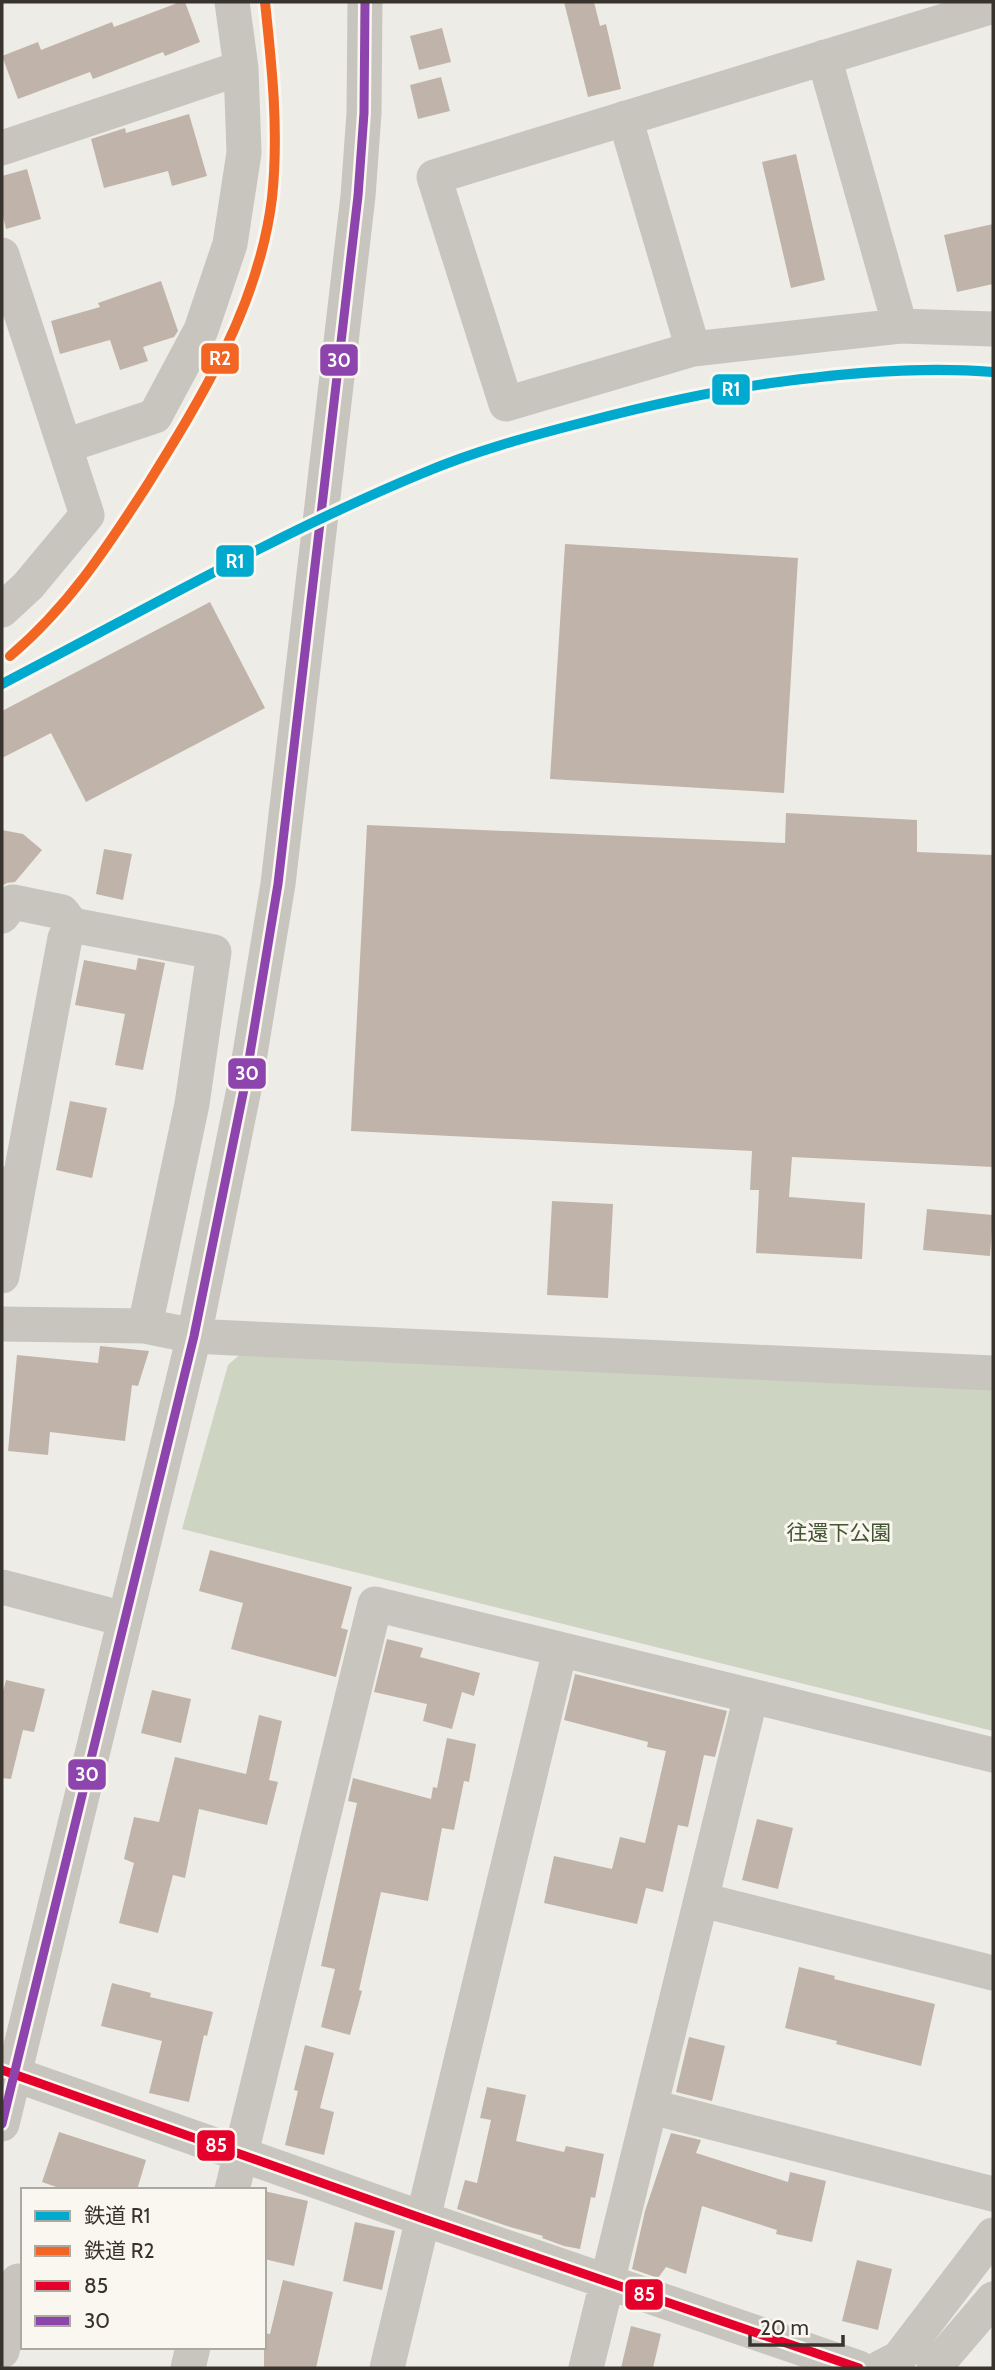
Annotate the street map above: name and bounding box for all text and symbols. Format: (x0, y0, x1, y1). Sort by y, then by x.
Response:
line badge: R2 (200, 342, 240, 375)
line badge: 30 (319, 343, 359, 377)
text: R2 (209, 347, 231, 370)
text: 30 (327, 349, 351, 372)
line badge: R1 (711, 373, 751, 406)
text: R1 (722, 378, 740, 401)
line badge: R1 (215, 544, 255, 578)
text: R1 (226, 550, 244, 573)
line badge: 30 (227, 1057, 267, 1090)
text: 30 (235, 1062, 259, 1085)
park label: 往還下公園 (787, 1520, 892, 1545)
line badge: 30 (67, 1758, 107, 1791)
text: 30 (75, 1763, 99, 1786)
line badge: 85 (196, 2129, 236, 2162)
text: 85 (205, 2134, 227, 2157)
legend (21, 2188, 266, 2349)
text: 鉄道 R1 (84, 2203, 150, 2228)
text: 鉄道 R2 (84, 2238, 154, 2263)
text: 85 (84, 2273, 108, 2298)
line badge: 85 (624, 2278, 664, 2311)
text: 85 (633, 2283, 655, 2306)
scale bar (750, 2304, 843, 2348)
text: 30 (84, 2308, 110, 2333)
text: 20 m (760, 2315, 809, 2340)

